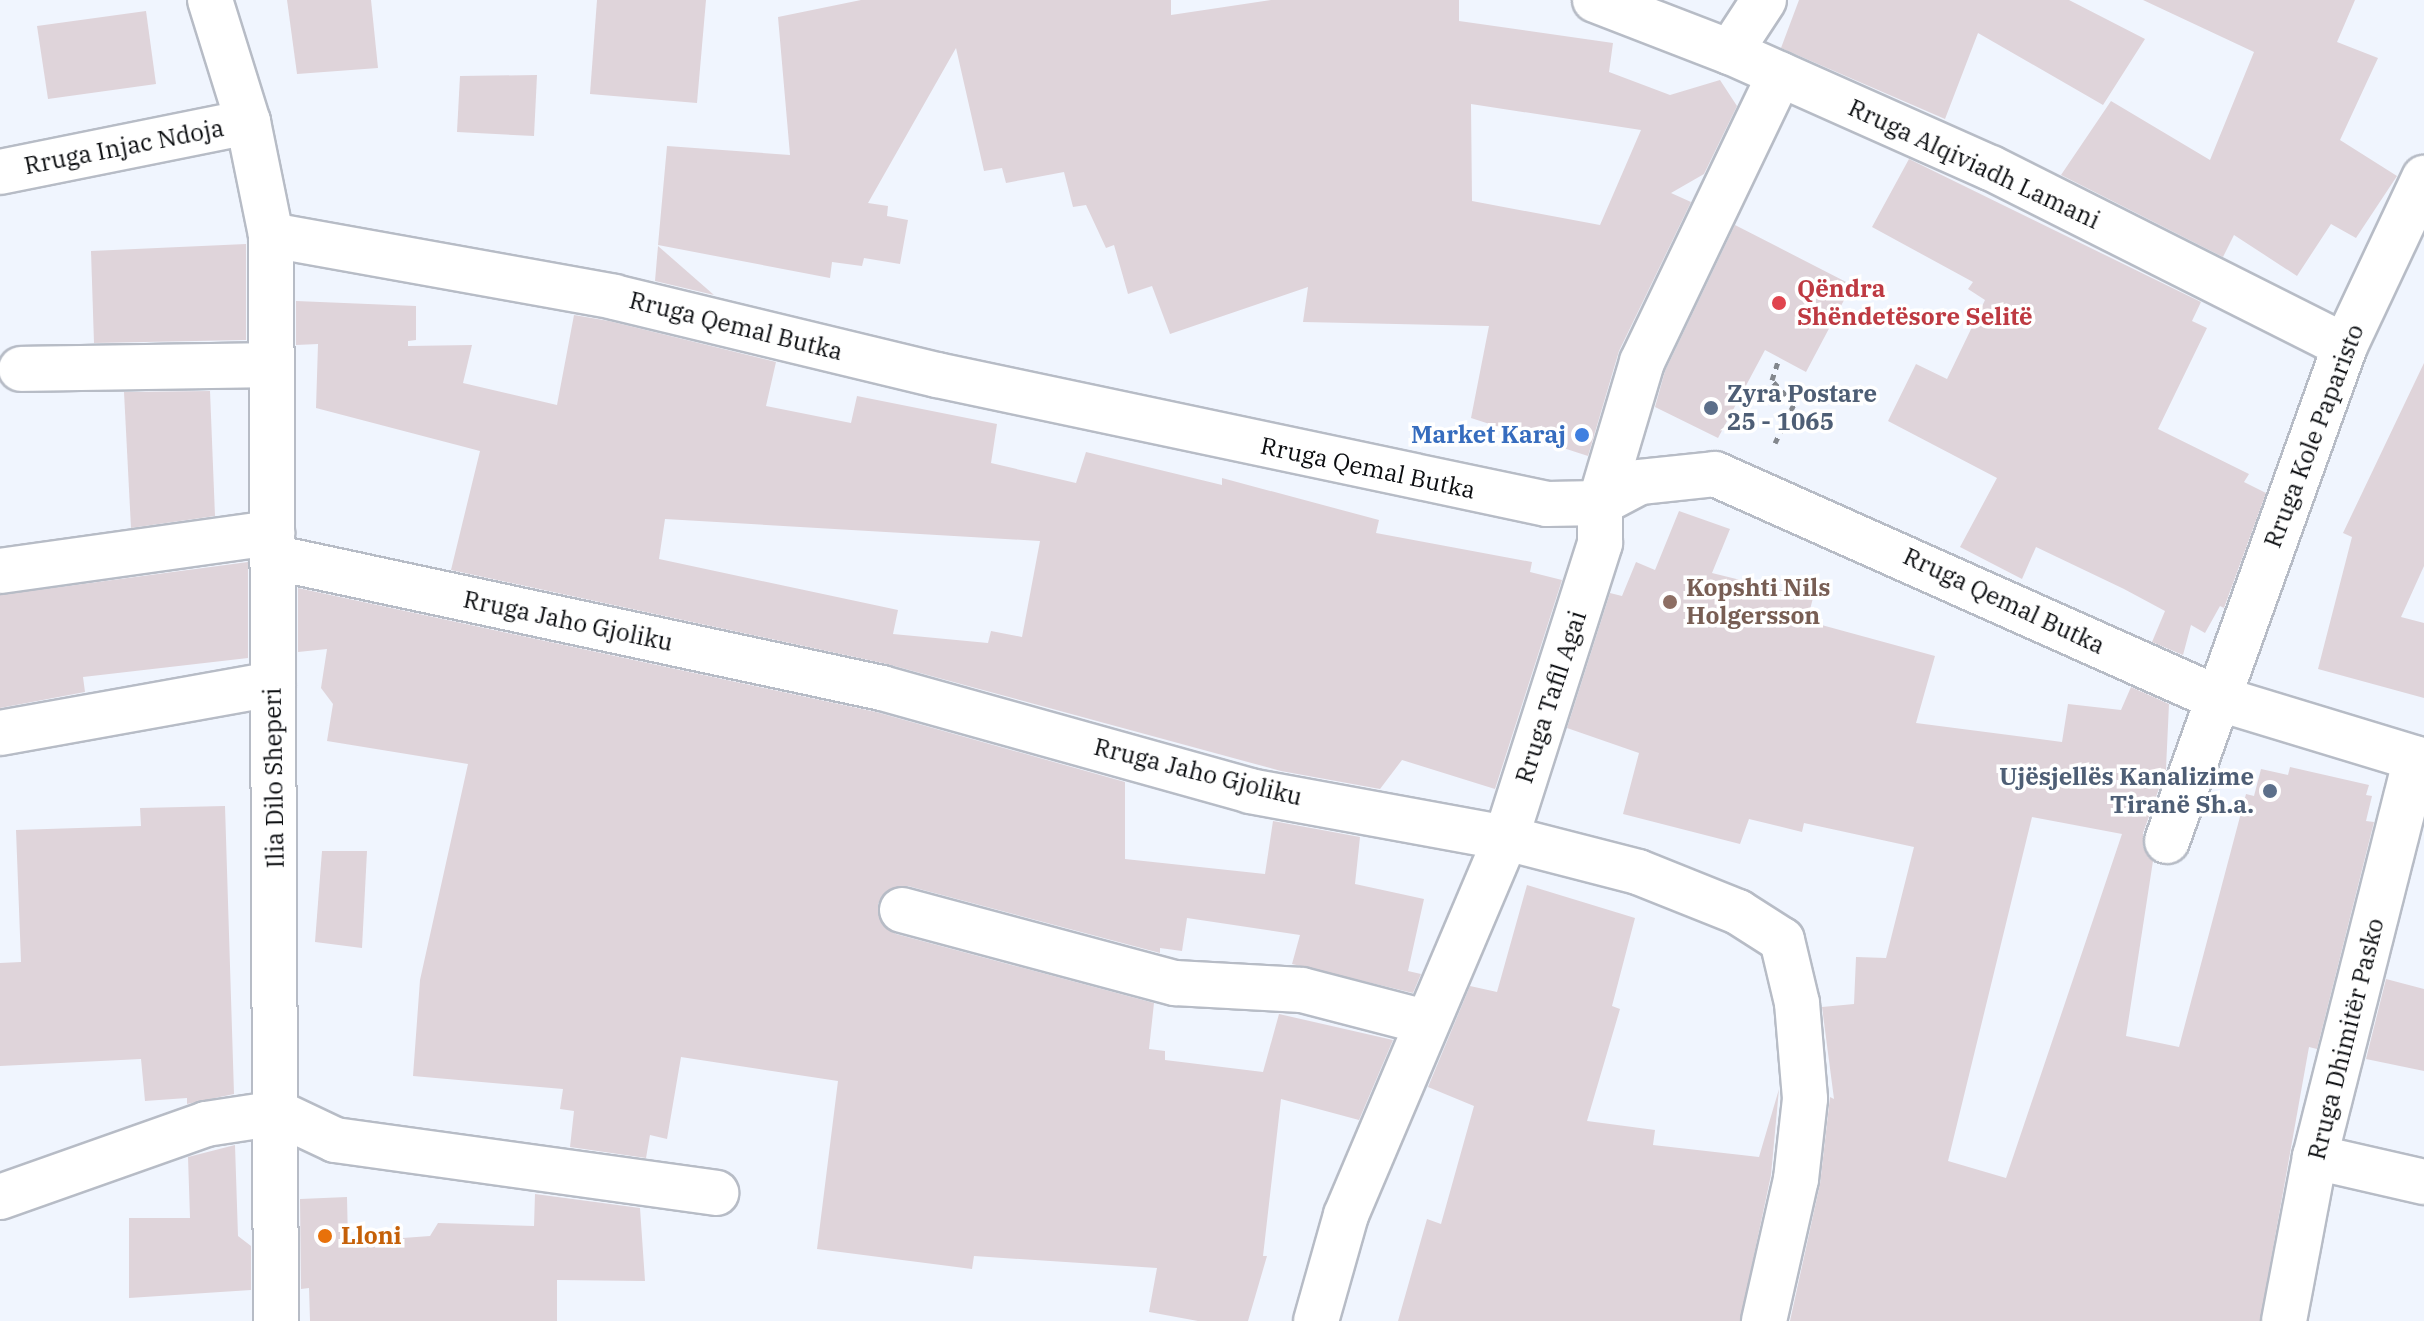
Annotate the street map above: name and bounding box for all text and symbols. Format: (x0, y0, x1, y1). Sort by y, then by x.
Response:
street label: Rruga Alqiviadh Lamani (1844, 93, 2104, 235)
street label: Rruga Injac Ndoja (22, 114, 226, 180)
place label: Qëndra Shëndetësore Selitë (1797, 275, 2033, 331)
street label: Rruga Qemal Butka (626, 286, 846, 366)
marker: Qëndra Shëndetësore Selitë (1768, 292, 1790, 314)
street label: Rruga Kole Paparisto (2258, 320, 2370, 552)
place label: Zyra Postare 25 - 1065 (1727, 380, 1877, 436)
marker: Zyra Postare 25 - 1065 (1702, 399, 1720, 417)
place label: Market Karaj (1411, 421, 1566, 449)
marker: Market Karaj (1573, 426, 1591, 444)
street label: Rruga Qemal Butka (1258, 431, 1478, 505)
street label: Rruga Qemal Butka (1899, 542, 2109, 660)
place label: Kopshti Nils Holgersson (1686, 574, 1830, 630)
street label: Rruga Jaho Gjoliku (461, 585, 675, 657)
marker: Kopshti Nils Holgersson (1661, 593, 1679, 611)
street label: Rruga Tafil Agai (1510, 607, 1592, 787)
street label: Ilia Dilo Sheperi (258, 688, 290, 868)
street label: Rruga Jaho Gjoliku (1091, 732, 1305, 812)
place label: Ujësjellës Kanalizime Tiranë Sh.a. (1999, 763, 2254, 819)
marker: Ujësjellës Kanalizime Tiranë Sh.a. (2261, 782, 2279, 800)
street label: Rruga Dhimitër Pasko (2302, 915, 2390, 1163)
place label: Lloni (341, 1222, 402, 1250)
marker: Lloni (316, 1227, 334, 1245)

